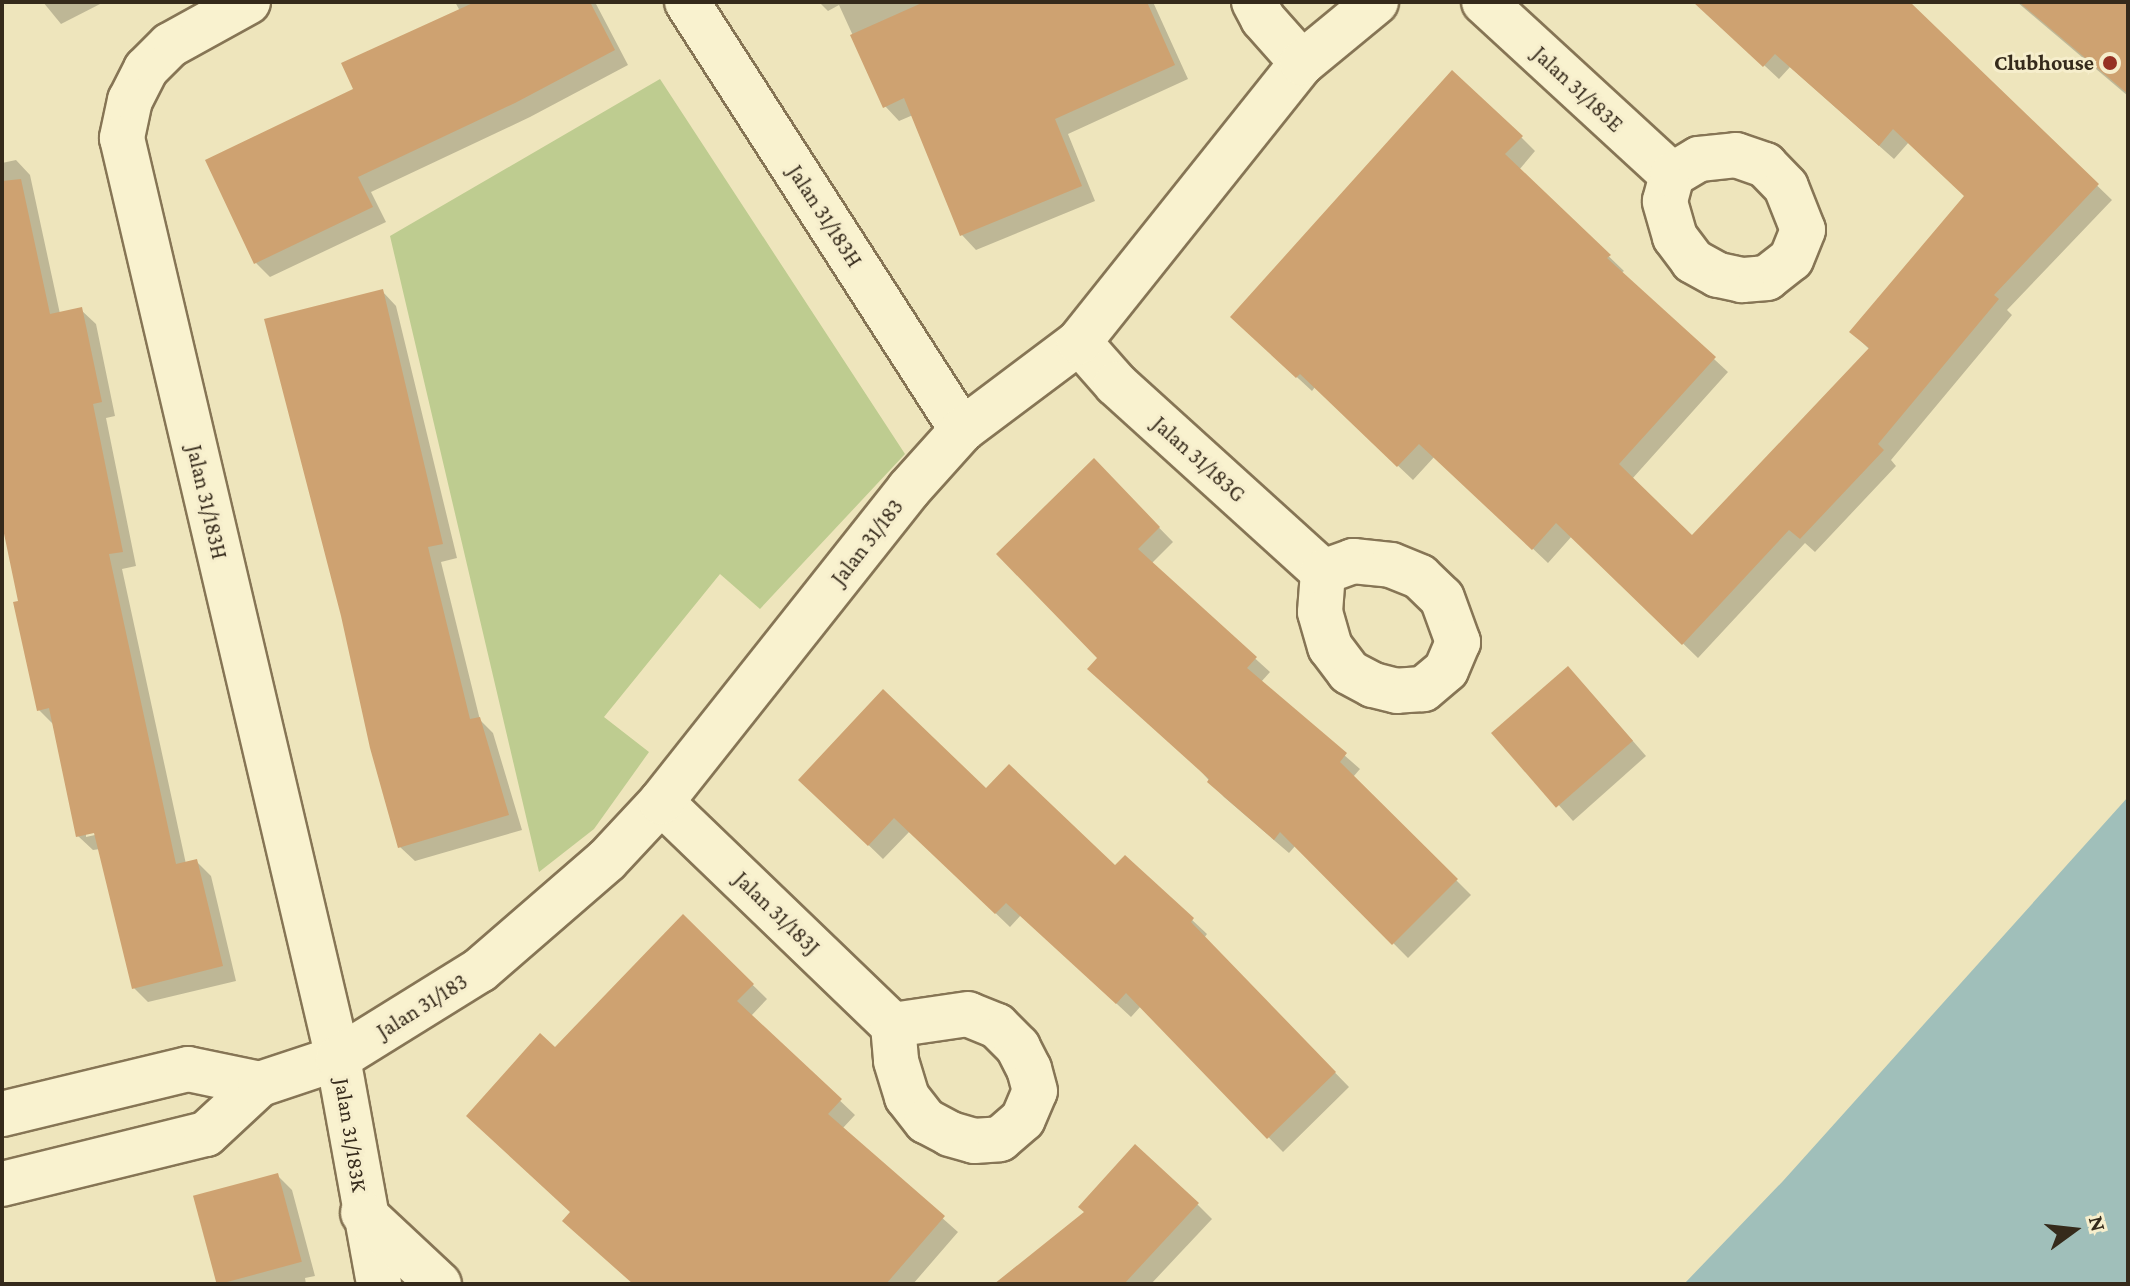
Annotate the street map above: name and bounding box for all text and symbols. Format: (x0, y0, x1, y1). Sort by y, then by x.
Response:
street label: Jalan 31/183E (1527, 41, 1629, 137)
place label: Clubhouse (1994, 50, 2094, 76)
marker: Clubhouse (2101, 54, 2119, 72)
street label: Jalan 31/183H (782, 160, 868, 272)
street label: Jalan 31/183G (1147, 410, 1251, 508)
street label: Jalan 31/183H (181, 442, 233, 562)
street label: Jalan 31/183 (825, 494, 909, 590)
street label: Jalan 31/183J (729, 866, 825, 960)
street label: Jalan 31/183 (372, 968, 472, 1044)
street label: Jalan 31/183K (329, 1076, 373, 1194)
north arrow (2034, 1190, 2114, 1270)
text: N (2084, 1213, 2112, 1234)

